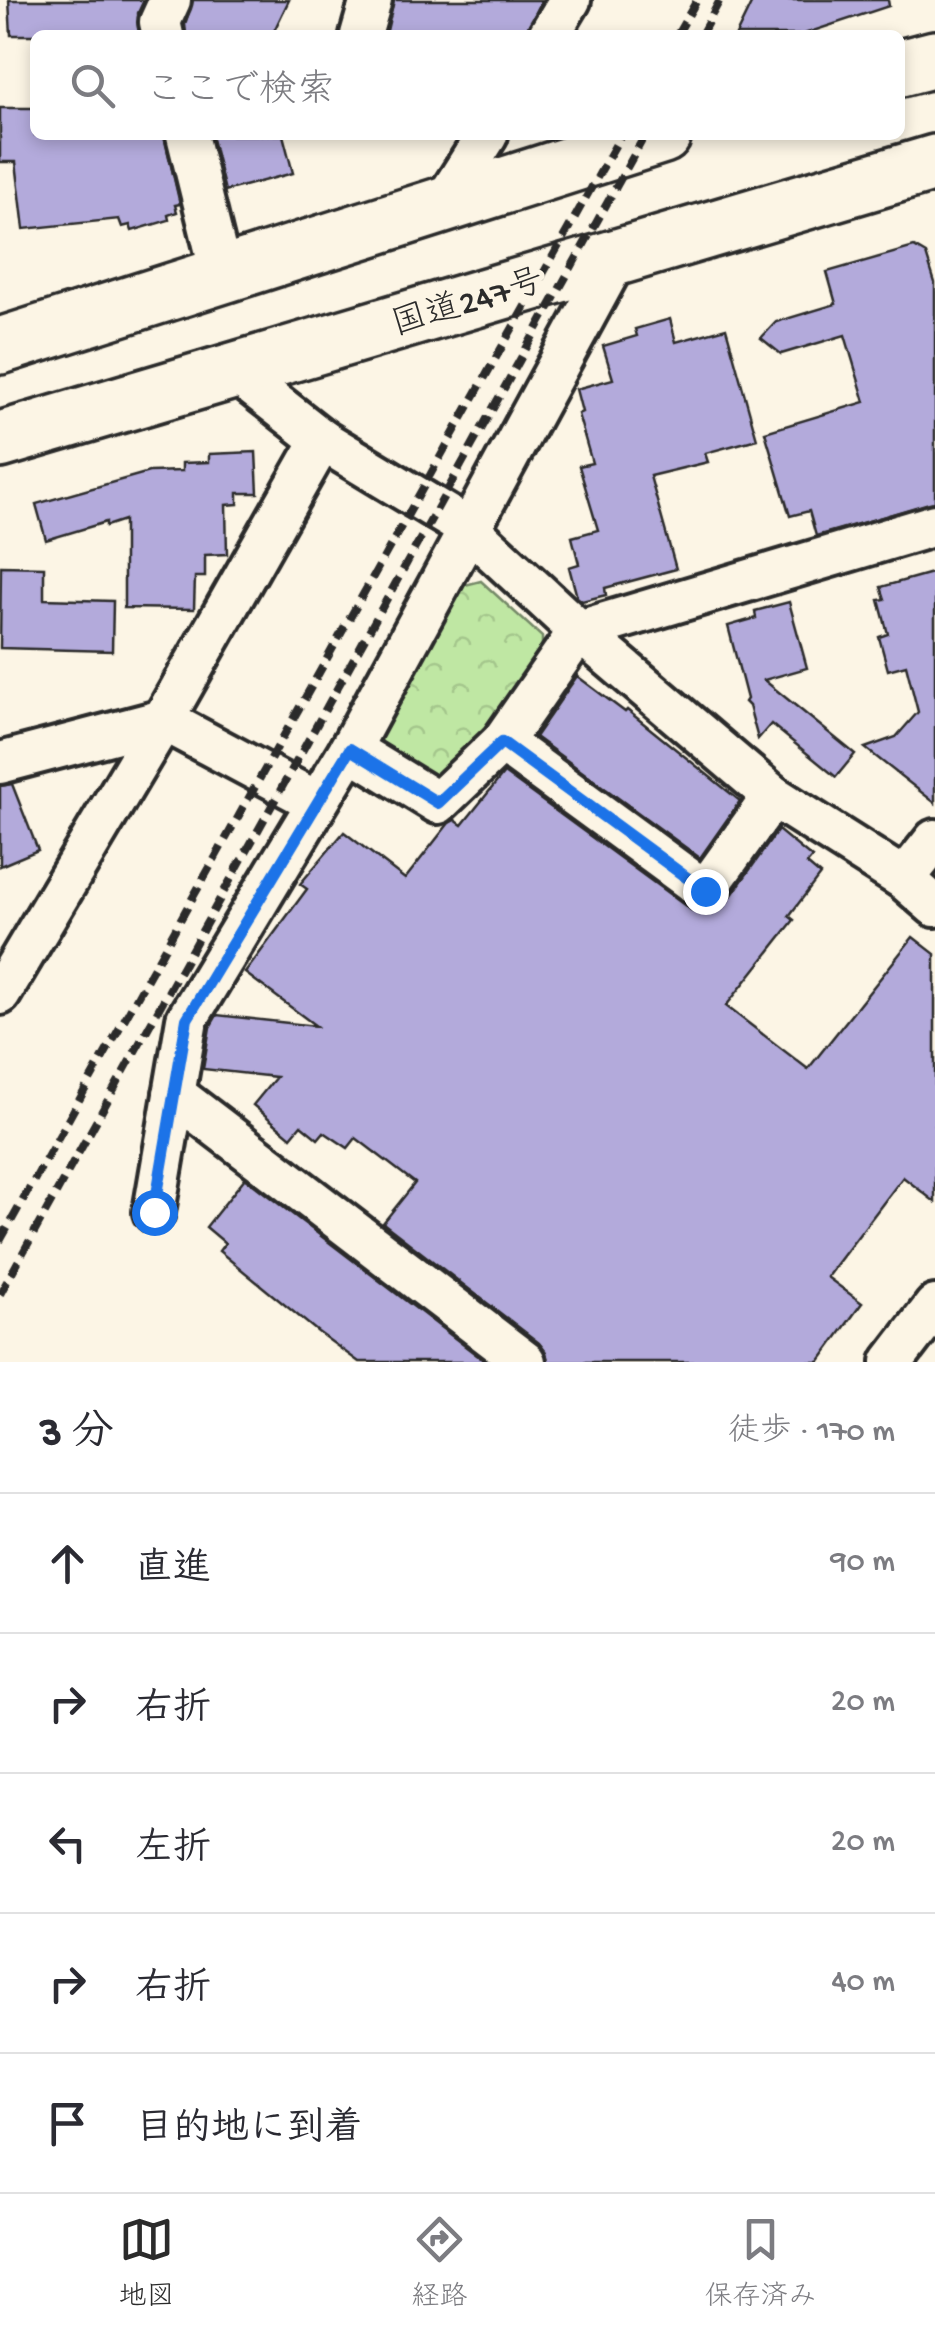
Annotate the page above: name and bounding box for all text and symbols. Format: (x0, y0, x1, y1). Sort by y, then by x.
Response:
search box (30, 30, 905, 140)
icon: search (65, 58, 120, 113)
text: ここで検索 (145, 71, 335, 115)
street label: 国道247号 (387, 262, 550, 348)
route end (683, 869, 729, 915)
route start (132, 1190, 178, 1236)
text: 3 分 (40, 1411, 114, 1460)
text: 徒歩 · 170 m (728, 1414, 895, 1452)
icon: ahead (40, 1536, 95, 1591)
text: 90 m (831, 1544, 895, 1582)
text: 直進 (135, 1549, 211, 1593)
icon: right (40, 1676, 95, 1731)
text: 20 m (831, 1684, 895, 1722)
text: 右折 (135, 1689, 211, 1733)
icon: left (40, 1816, 95, 1871)
text: 20 m (831, 1824, 895, 1862)
text: 左折 (135, 1829, 211, 1873)
icon: right (40, 1956, 95, 2011)
text: 40 m (831, 1964, 895, 2002)
text: 右折 (135, 1969, 211, 2013)
icon: arrive (40, 2096, 95, 2151)
text: 目的地に到着 (135, 2109, 363, 2153)
tab: 地図 (118, 2212, 175, 2315)
tab: 経路 (411, 2212, 468, 2315)
tab: 保存済み (704, 2212, 817, 2315)

